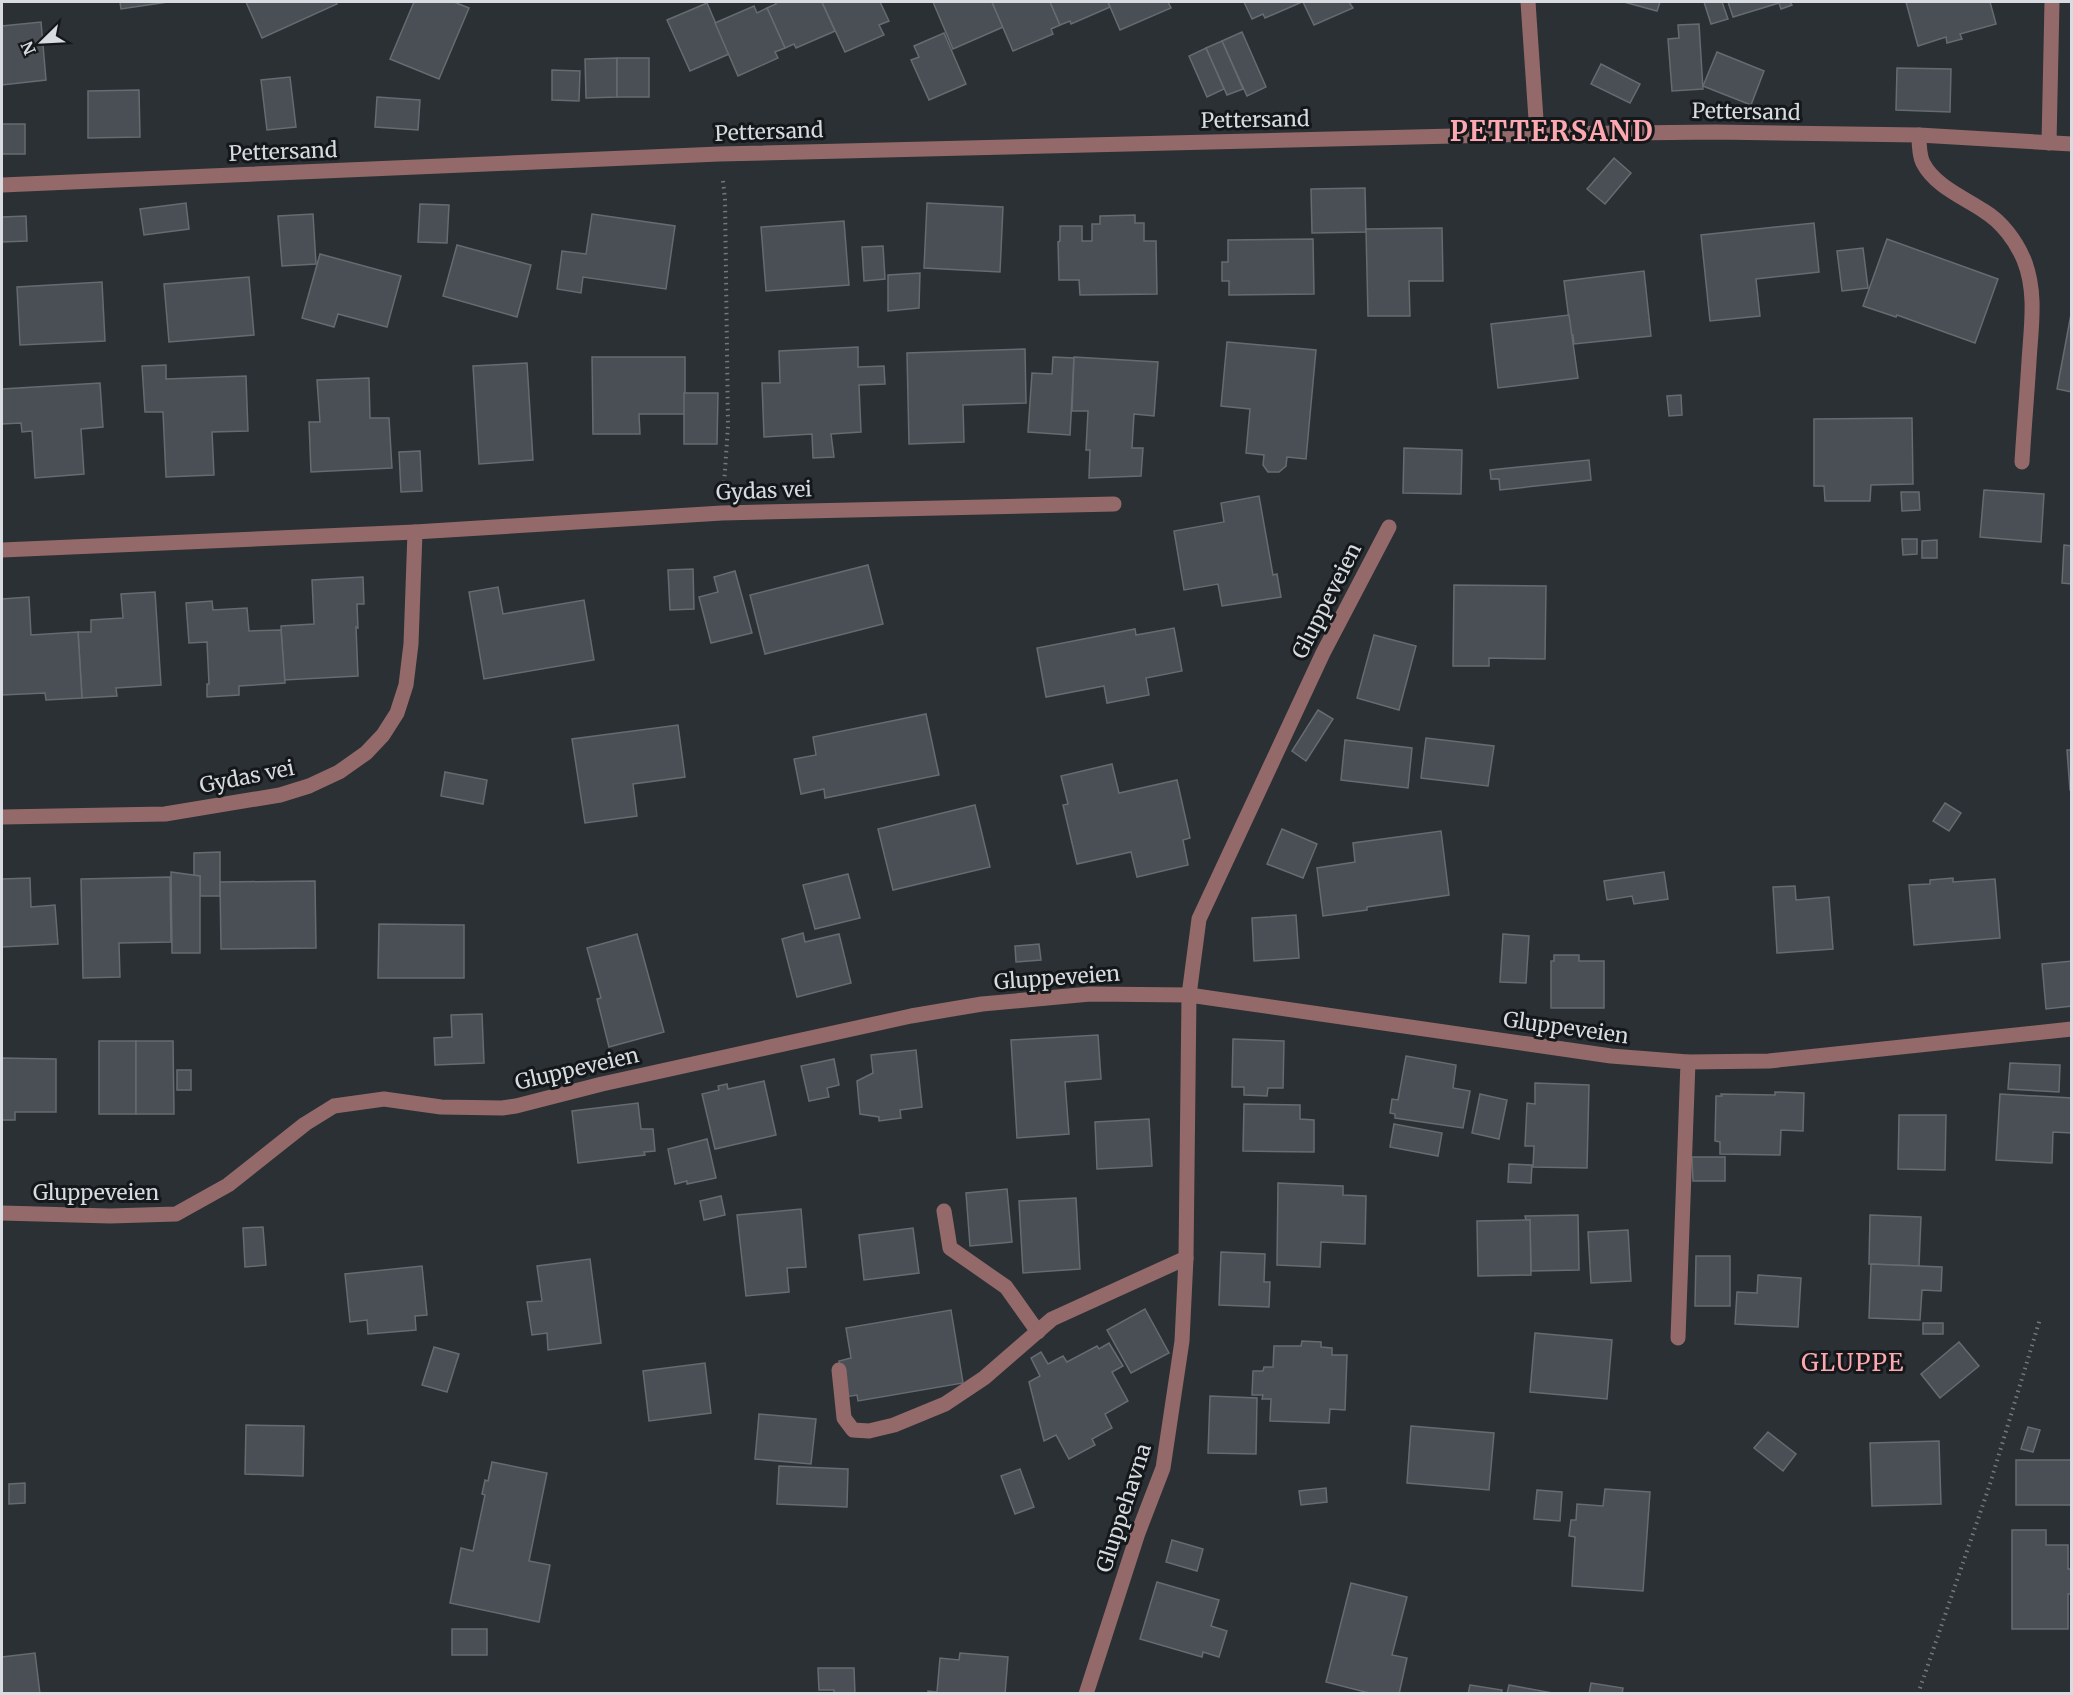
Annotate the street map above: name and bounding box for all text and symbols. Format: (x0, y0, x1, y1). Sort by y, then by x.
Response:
north arrow (12, 12, 72, 72)
text: N (16, 38, 40, 58)
street label: Pettersand (1691, 97, 1801, 126)
street label: Pettersand (1200, 105, 1310, 134)
district label: PETTERSAND (1450, 114, 1654, 148)
street label: Pettersand (714, 116, 824, 147)
street label: Pettersand (228, 136, 338, 167)
street label: Gydas vei (716, 475, 813, 506)
street label: Gluppeveien (1286, 538, 1367, 663)
street label: Gydas vei (197, 754, 297, 799)
street label: Gluppeveien (993, 960, 1121, 995)
street label: Gluppeveien (1502, 1005, 1631, 1050)
street label: Gluppeveien (512, 1041, 641, 1096)
street label: Gluppeveien (33, 1179, 159, 1206)
district label: GLUPPE (1801, 1347, 1905, 1378)
street label: Gluppehavna (1090, 1440, 1157, 1576)

